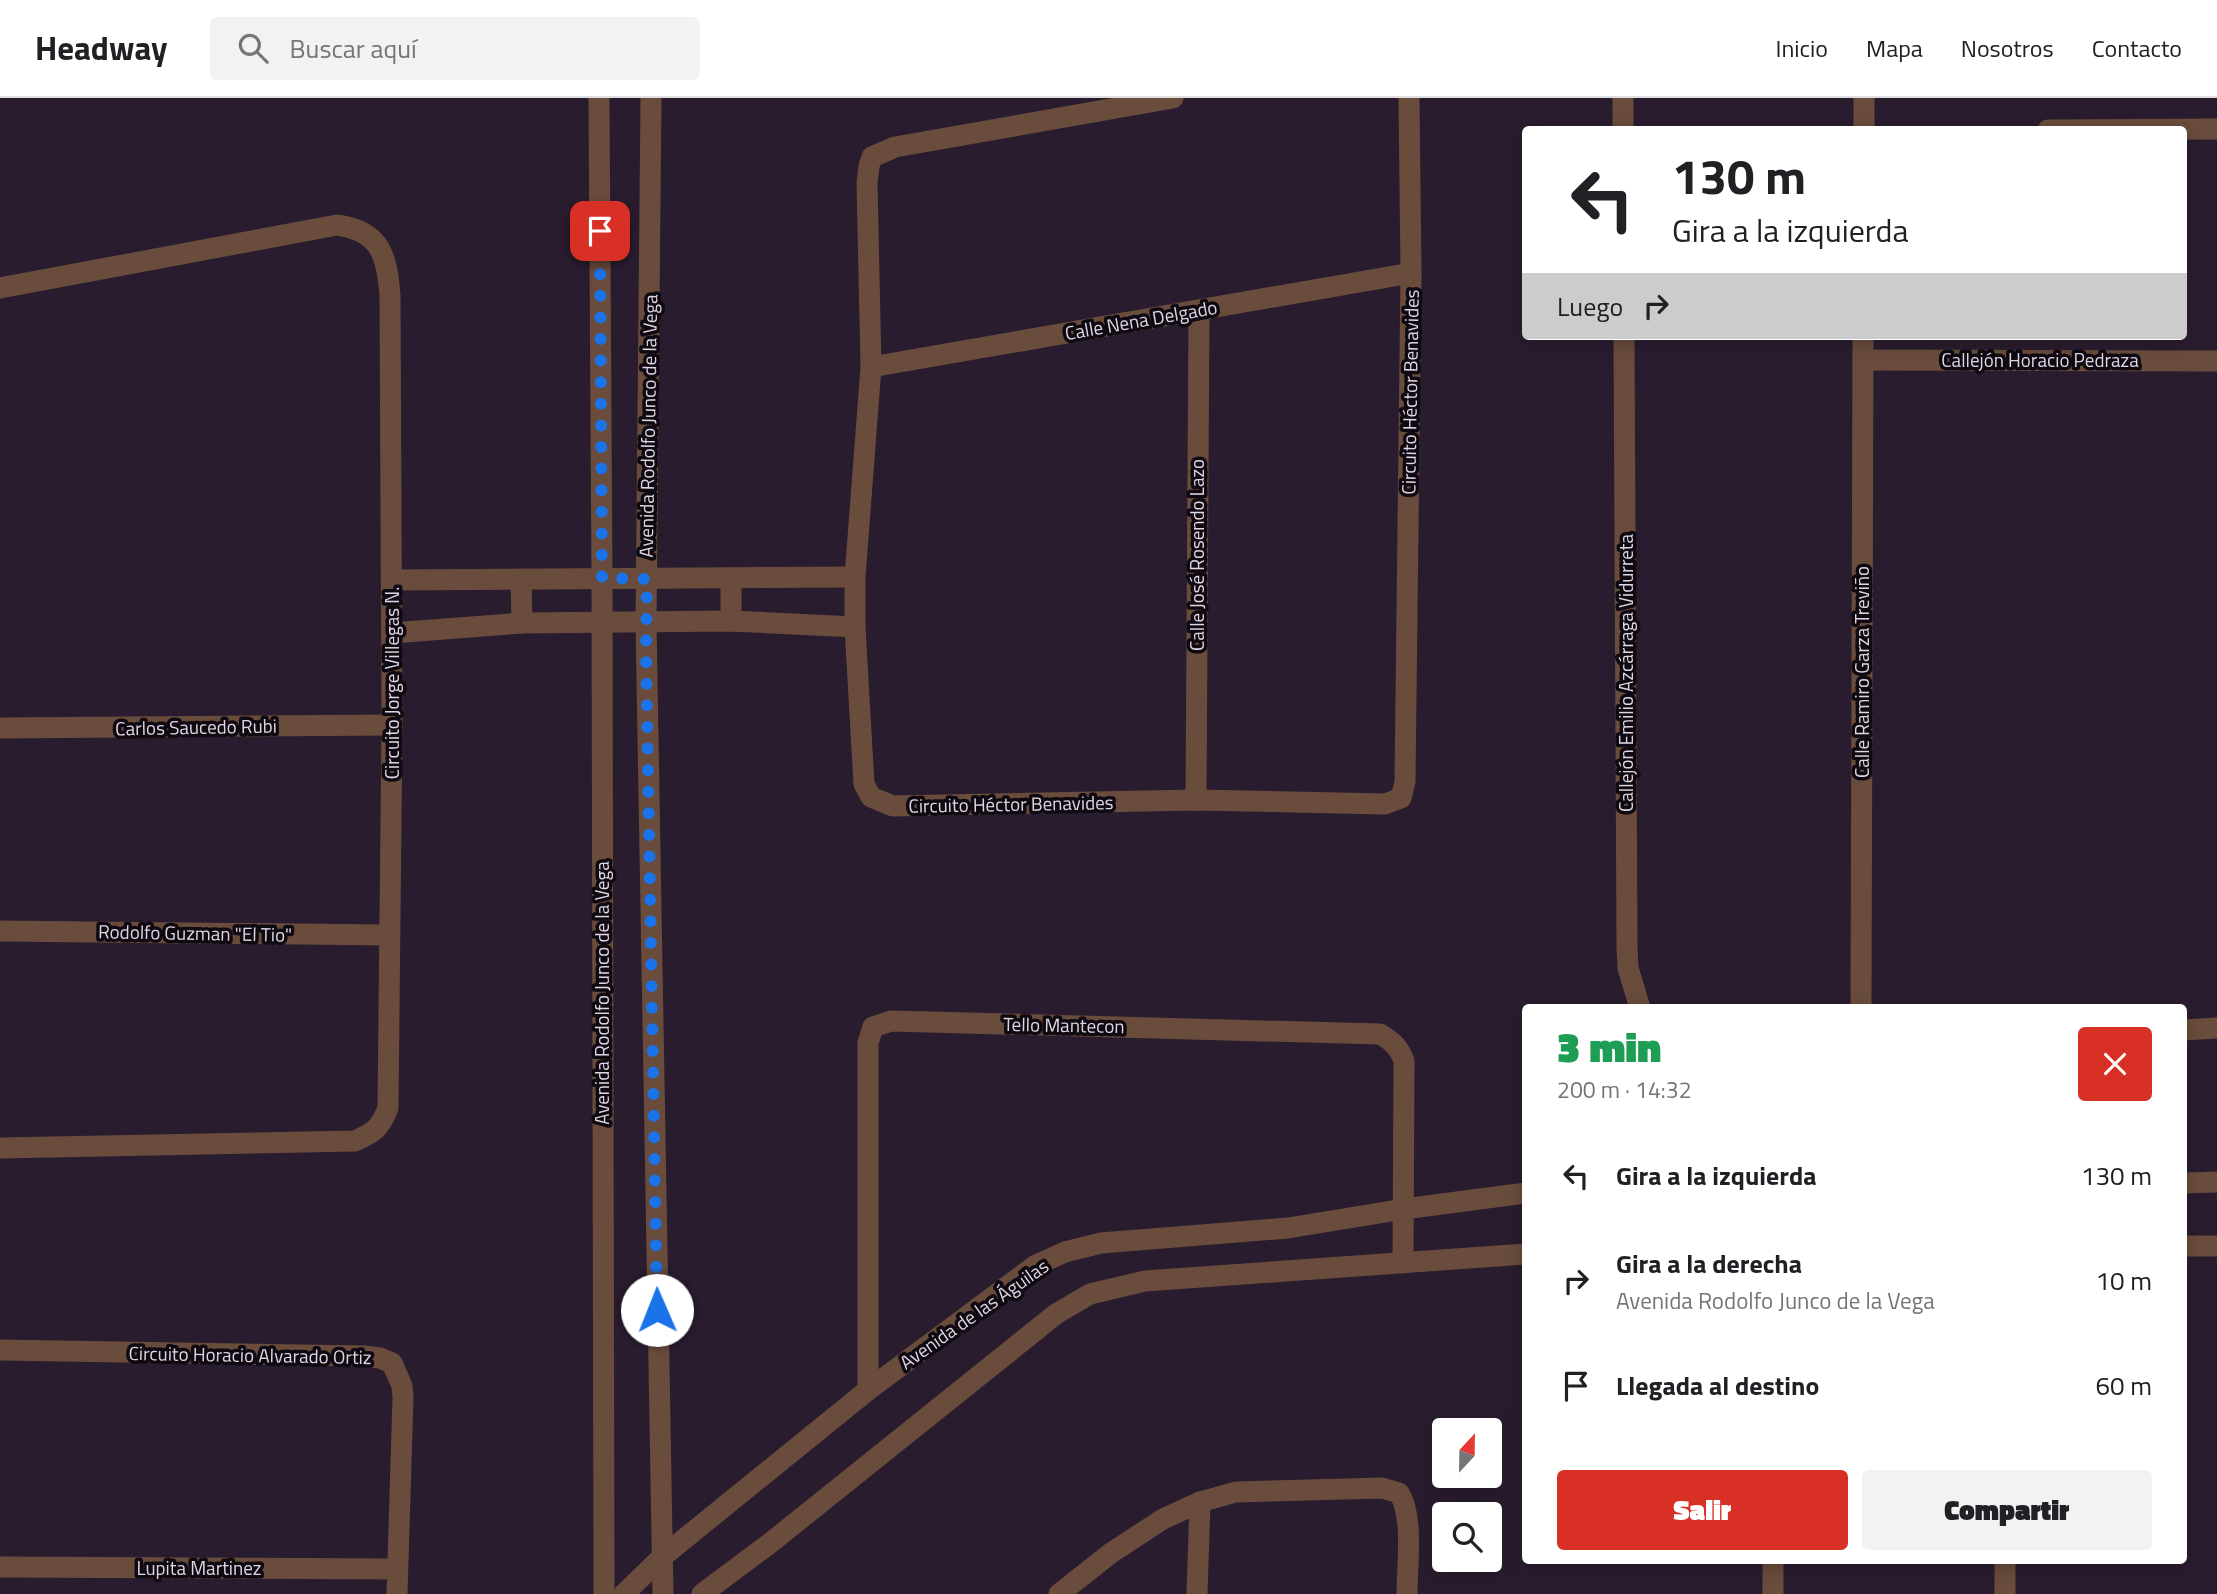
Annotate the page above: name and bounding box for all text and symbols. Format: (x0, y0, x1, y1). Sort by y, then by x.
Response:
search box (210, 17, 700, 80)
text: Headway (35, 23, 168, 73)
icon: search (234, 29, 272, 67)
text: Buscar aquí (290, 29, 417, 68)
text: Inicio (1776, 30, 1828, 66)
text: Mapa (1866, 30, 1923, 66)
text: Nosotros (1961, 30, 2054, 66)
text: Contacto (2092, 30, 2182, 66)
text: 130 m (1672, 138, 1806, 213)
icon: left (1557, 154, 1648, 245)
pin (570, 201, 630, 261)
text: Gira a la izquierda (1672, 206, 1908, 254)
icon: arrive (581, 212, 619, 250)
text: Luego (1557, 287, 1623, 326)
icon: right (1637, 287, 1675, 325)
street label: Circuito Héctor Benavides (1393, 289, 1426, 495)
street label: Calle Nena Delgado (1062, 292, 1219, 347)
street label: Avenida Rodolfo Junco de la Vega (631, 294, 664, 558)
street label: Callejón Horacio Pedraza (1941, 345, 2139, 374)
street label: Calle José Rosendo Lazo (1182, 459, 1211, 651)
street label: Callejón Emilio Azcárraga Vidurreta (1611, 534, 1640, 812)
street label: Calle Ramiro Garza Treviño (1847, 566, 1876, 778)
street label: Circuito Jorge Villegas N. (377, 587, 406, 779)
street label: Carlos Saucedo Rubi (115, 711, 277, 742)
street label: Circuito Héctor Benavides (908, 787, 1114, 820)
street label: Avenida Rodolfo Junco de la Vega (587, 861, 616, 1125)
street label: Rodolfo Guzman "El Tio" (98, 916, 292, 949)
street label: Tello Mantecon (1003, 1009, 1125, 1040)
text: 3 min (1557, 1014, 1661, 1078)
button: close (2078, 1027, 2152, 1101)
text: 200 m · 14:32 (1557, 1072, 1692, 1107)
text: Gira a la izquierda (1616, 1156, 1817, 1195)
text: 130 m (2081, 1156, 2152, 1195)
icon: left (1557, 1157, 1595, 1195)
text: Gira a la derecha (1616, 1244, 1802, 1283)
street label: Avenida de las Águilas (893, 1251, 1054, 1376)
text: 10 m (2095, 1261, 2152, 1300)
icon: right (1557, 1262, 1595, 1300)
position arrow (620, 1273, 694, 1347)
text: Avenida Rodolfo Junco de la Vega (1616, 1283, 1935, 1318)
street label: Circuito Horacio Alvarado Ortiz (128, 1338, 372, 1371)
text: Llegada al destino (1616, 1366, 1819, 1405)
text: 60 m (2095, 1366, 2152, 1405)
icon: arrive (1557, 1367, 1595, 1405)
north arrow (1432, 1418, 1502, 1488)
map controls (1432, 1418, 1502, 1572)
button: Salir (1557, 1470, 1848, 1550)
button: Compartir (1862, 1470, 2152, 1550)
button: search (1432, 1502, 1502, 1572)
street label: Lupita Martinez (137, 1553, 261, 1582)

